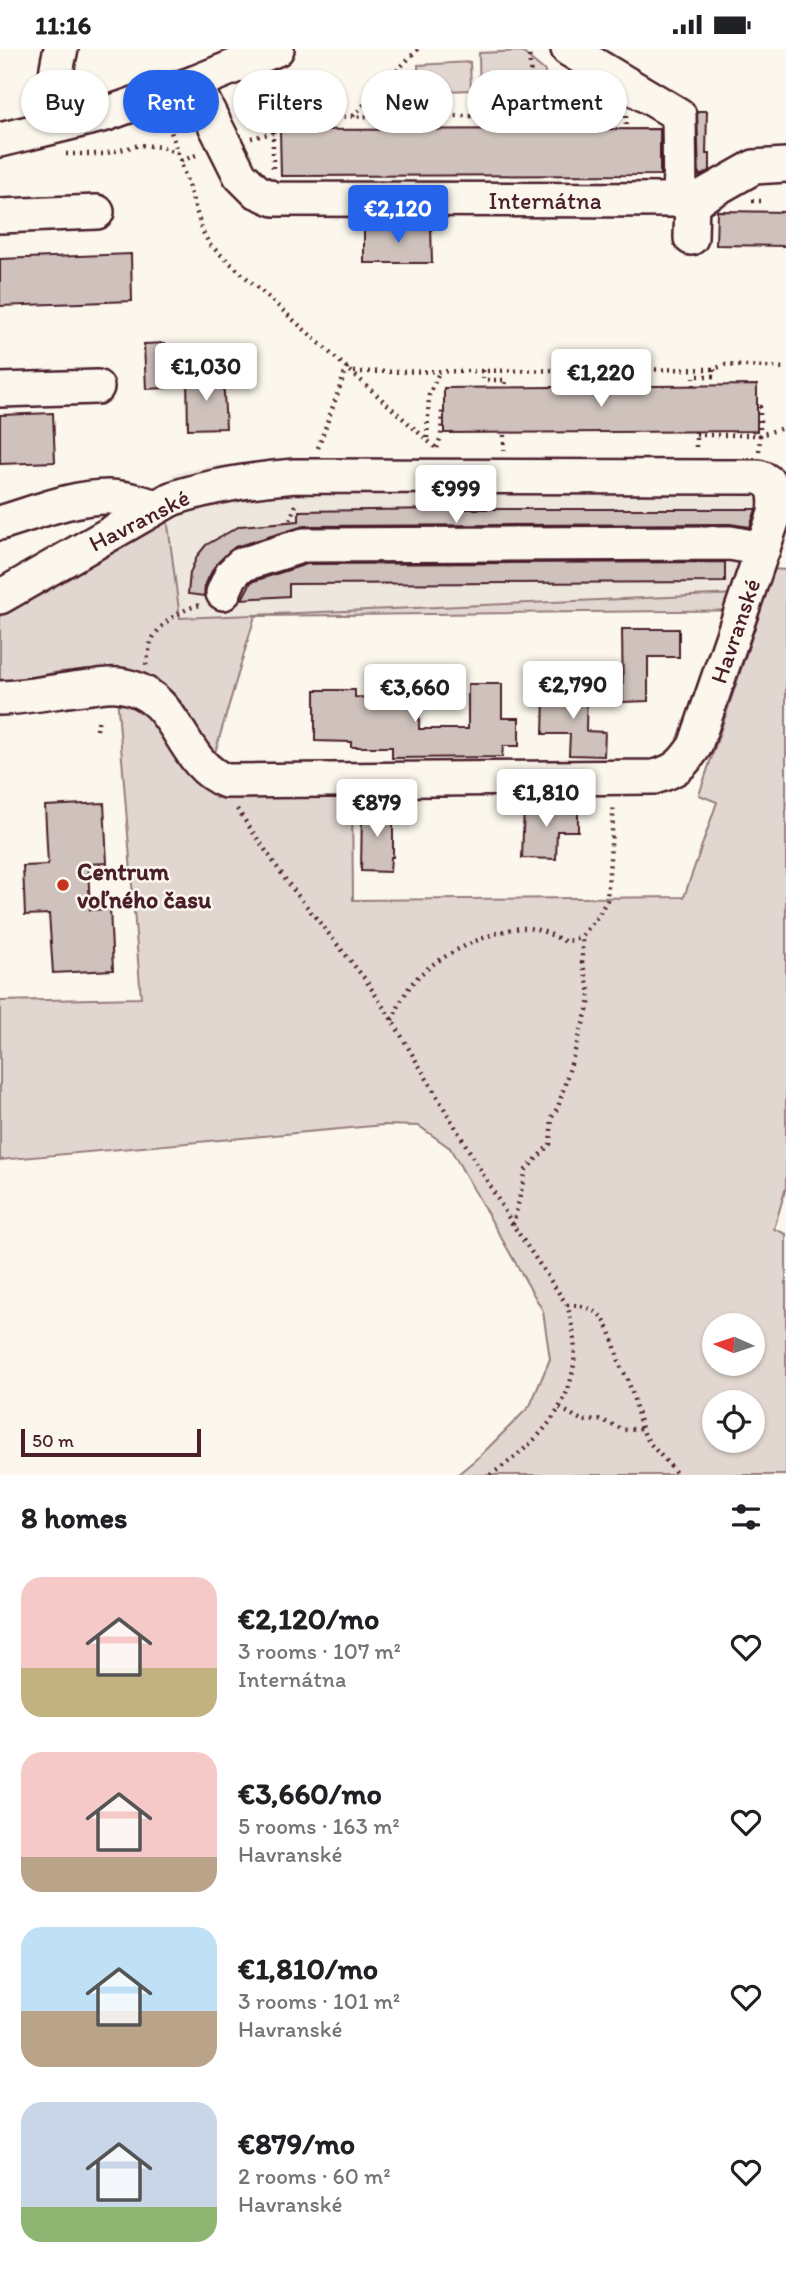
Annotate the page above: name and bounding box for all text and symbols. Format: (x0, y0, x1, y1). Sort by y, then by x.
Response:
text: 11:16 (35, 9, 91, 41)
chip: Buy (21, 70, 109, 133)
chip: Rent (123, 70, 219, 133)
chip: Filters (233, 70, 347, 133)
chip: New (361, 70, 453, 133)
chip: Apartment (467, 70, 627, 133)
pin: €2,120 (341, 185, 455, 245)
street label: Internátna (489, 186, 602, 215)
text: €2,120 (364, 194, 432, 222)
pin: €1,030 (149, 343, 263, 403)
pin: €1,220 (544, 349, 658, 409)
text: €1,030 (171, 352, 241, 380)
text: €1,220 (567, 358, 635, 386)
pin: €999 (415, 465, 497, 525)
text: €999 (431, 474, 481, 502)
street label: Havranské (84, 482, 194, 558)
street label: Havranské (704, 575, 766, 687)
pin: €2,790 (516, 661, 630, 721)
pin: €3,660 (358, 665, 472, 724)
text: €2,790 (539, 670, 607, 698)
text: €3,660 (380, 673, 450, 701)
pin: €1,810 (489, 769, 603, 829)
text: €1,810 (513, 778, 579, 806)
pin: €879 (336, 779, 418, 839)
text: €879 (352, 788, 402, 816)
place label: Centrum voľného času (77, 857, 212, 914)
marker: Centrum voľného času (55, 877, 71, 893)
north arrow (702, 1313, 765, 1375)
map controls (702, 1313, 765, 1453)
button: locate (702, 1390, 765, 1453)
scale bar (21, 1426, 201, 1458)
text: 50 m (32, 1429, 74, 1452)
icon: filters (727, 1498, 765, 1536)
text: 8 homes (21, 1499, 128, 1536)
text: €2,120/mo (238, 1600, 379, 1637)
icon: home (77, 1605, 161, 1689)
icon: heart (727, 1628, 765, 1666)
text: 3 rooms · 107 m² (238, 1637, 401, 1665)
text: Internátna (238, 1665, 346, 1693)
text: €3,660/mo (238, 1775, 382, 1812)
icon: home (77, 1780, 161, 1864)
icon: heart (727, 1803, 765, 1841)
text: 5 rooms · 163 m² (238, 1812, 400, 1840)
text: Havranské (238, 1840, 342, 1868)
text: €1,810/mo (238, 1950, 378, 1987)
icon: home (77, 1955, 161, 2039)
icon: heart (727, 1978, 765, 2016)
text: 3 rooms · 101 m² (238, 1987, 400, 2015)
text: Havranské (238, 2015, 342, 2043)
text: €879/mo (238, 2125, 355, 2162)
icon: home (77, 2130, 161, 2214)
icon: heart (727, 2153, 765, 2191)
text: 2 rooms · 60 m² (238, 2162, 391, 2190)
text: Havranské (238, 2190, 342, 2218)

